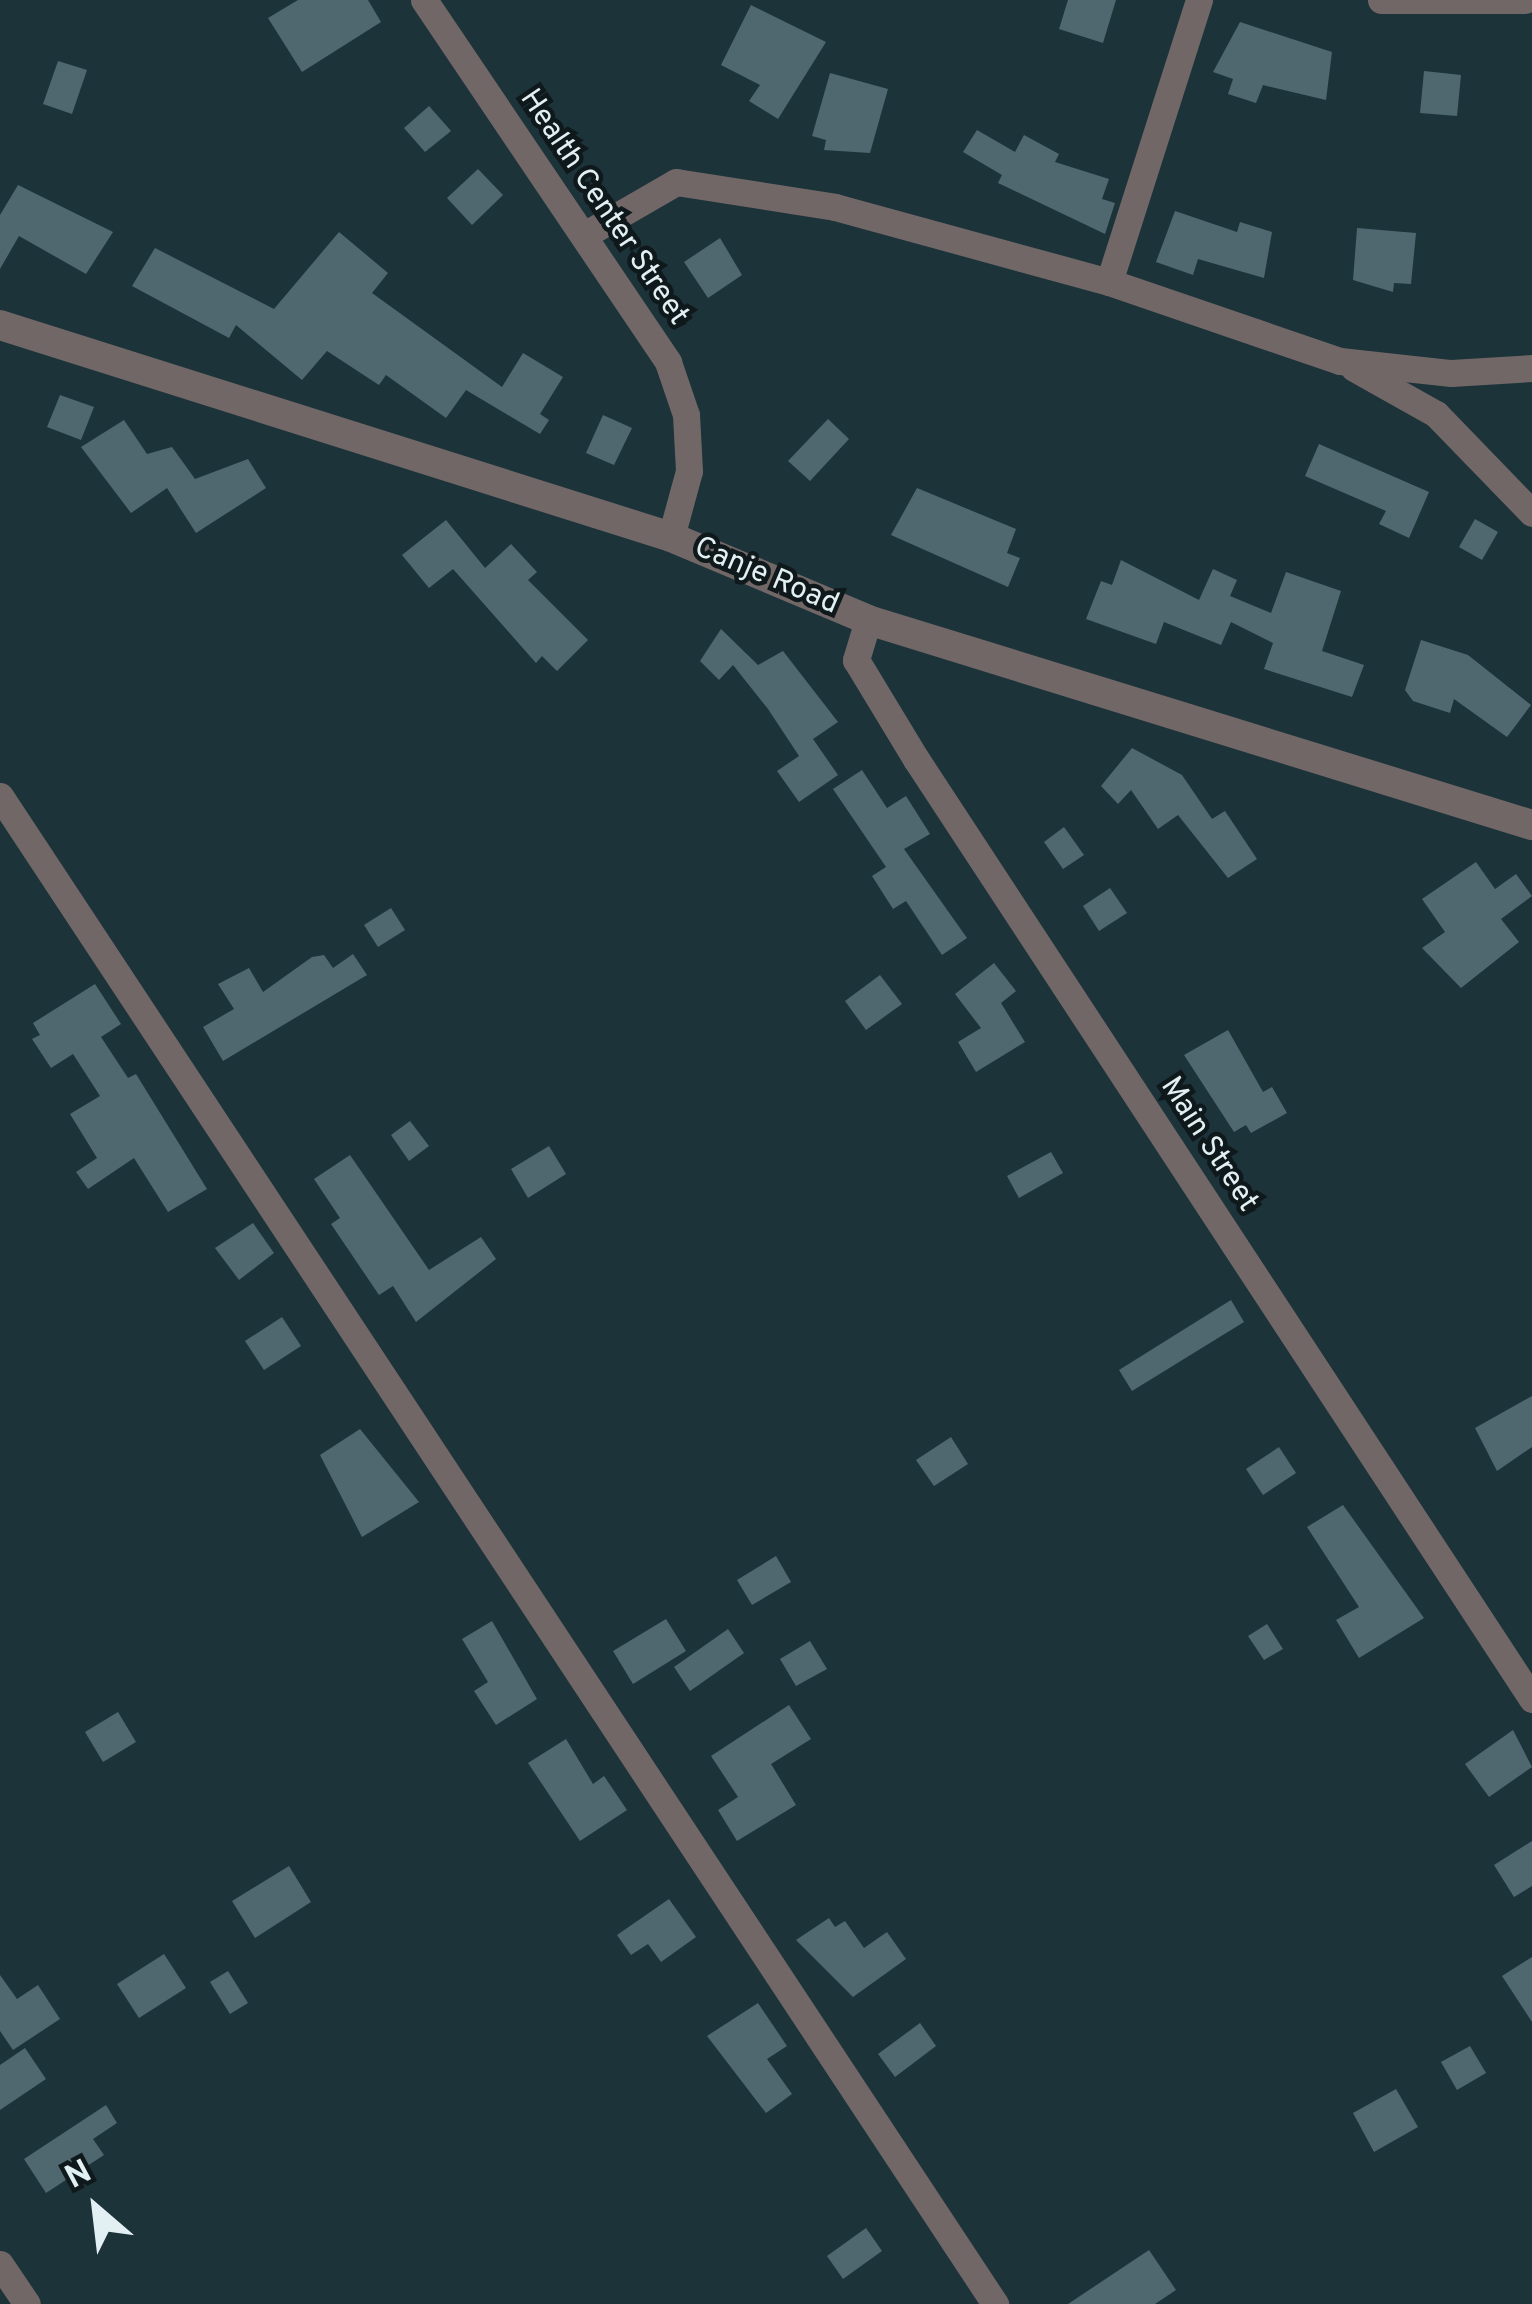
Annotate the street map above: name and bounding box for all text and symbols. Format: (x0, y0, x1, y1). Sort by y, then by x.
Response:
street label: Health Center Street (511, 83, 695, 333)
street label: Canje Road (688, 530, 844, 624)
street label: Main Street (1151, 1071, 1265, 1219)
north arrow (36, 2148, 156, 2268)
text: N (59, 2152, 99, 2200)

